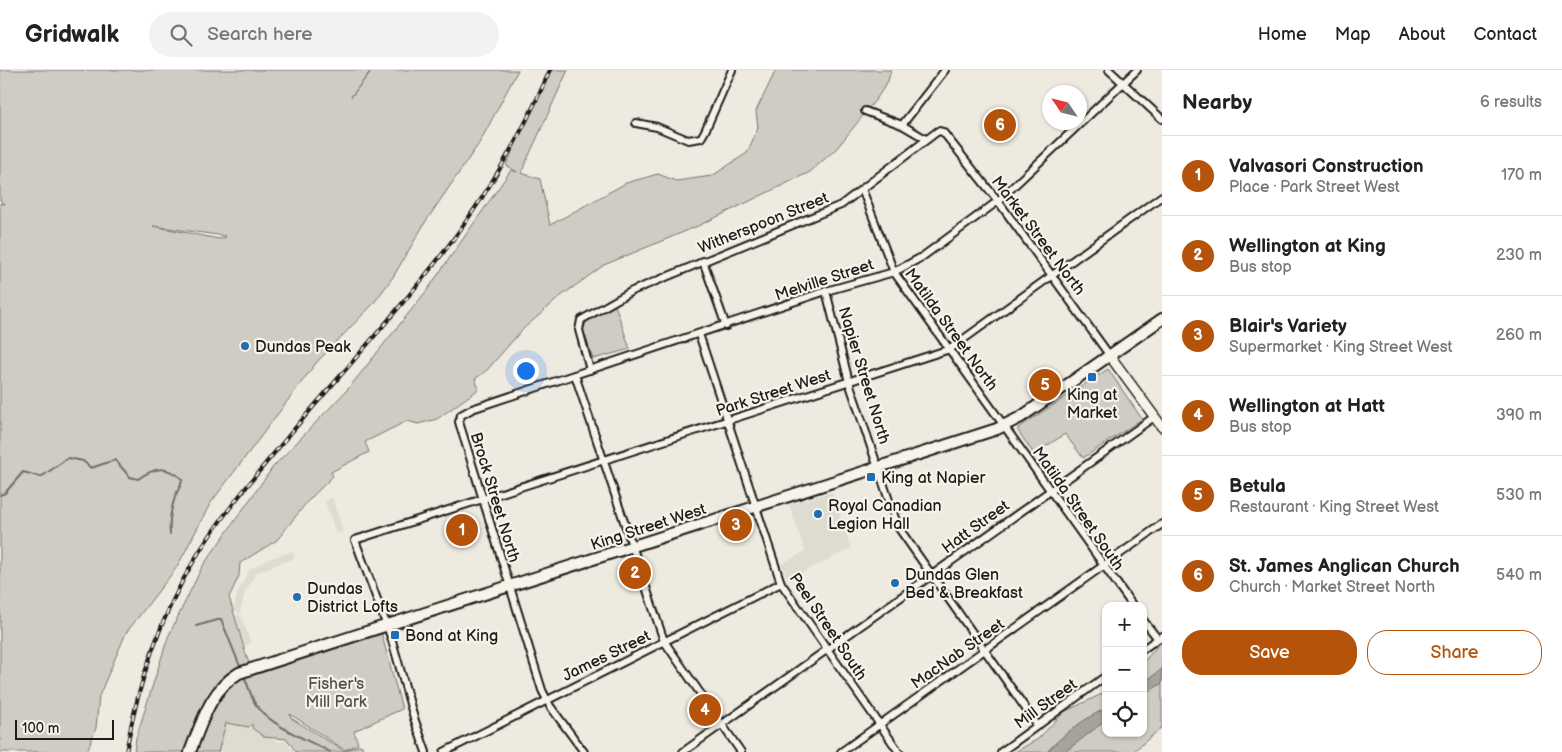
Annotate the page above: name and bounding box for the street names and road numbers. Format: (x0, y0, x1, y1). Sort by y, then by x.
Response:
street label: Market Street North (987, 173, 1089, 299)
street label: Witherspoon Street (696, 189, 832, 258)
street label: Melville Street (773, 255, 876, 305)
street label: Matilda Street North (900, 265, 1002, 395)
street label: Napier Street North (834, 305, 894, 446)
street label: Park Street West (714, 366, 833, 421)
street label: Brock Street North (466, 430, 523, 565)
street label: Matilda Street South (1028, 443, 1128, 574)
street label: Hatt Street (939, 496, 1013, 558)
street label: King Street West (588, 500, 709, 555)
street label: Peel Street South (785, 570, 871, 684)
street label: MacNab Street (908, 615, 1008, 693)
street label: James Street (559, 627, 654, 686)
street label: Mill Street (1011, 675, 1081, 733)

